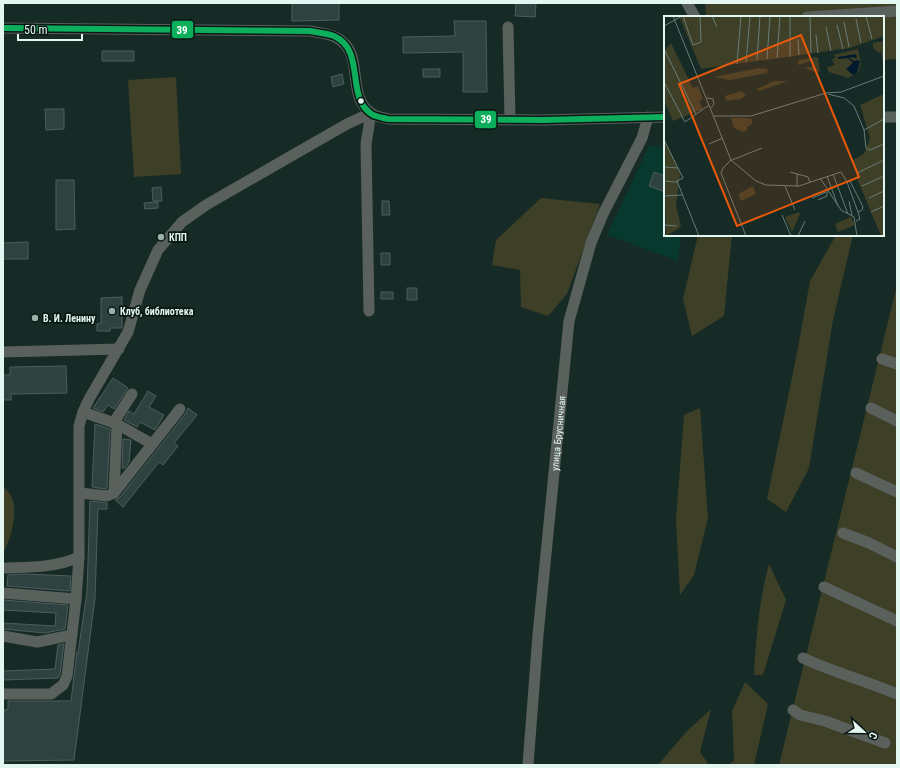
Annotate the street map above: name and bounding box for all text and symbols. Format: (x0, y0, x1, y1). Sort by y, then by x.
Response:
scale bar (18, 16, 82, 42)
inset map (664, 16, 884, 236)
line badge: 39 (171, 20, 194, 39)
text: 50 m (24, 23, 48, 37)
text: 39 (176, 24, 188, 37)
unlabelled marker (356, 96, 366, 106)
line badge: 39 (474, 110, 497, 129)
text: 39 (480, 113, 492, 126)
marker: КПП (156, 232, 166, 242)
place label: КПП (169, 232, 187, 243)
marker: Клуб, библиотека (107, 306, 117, 316)
place label: Клуб, библиотека (120, 306, 194, 318)
marker: В. И. Ленину (30, 313, 40, 323)
place label: В. И. Ленину (43, 313, 96, 324)
street label: улица Брусничная (549, 395, 567, 471)
north arrow (844, 712, 884, 752)
text: С (866, 730, 880, 741)

